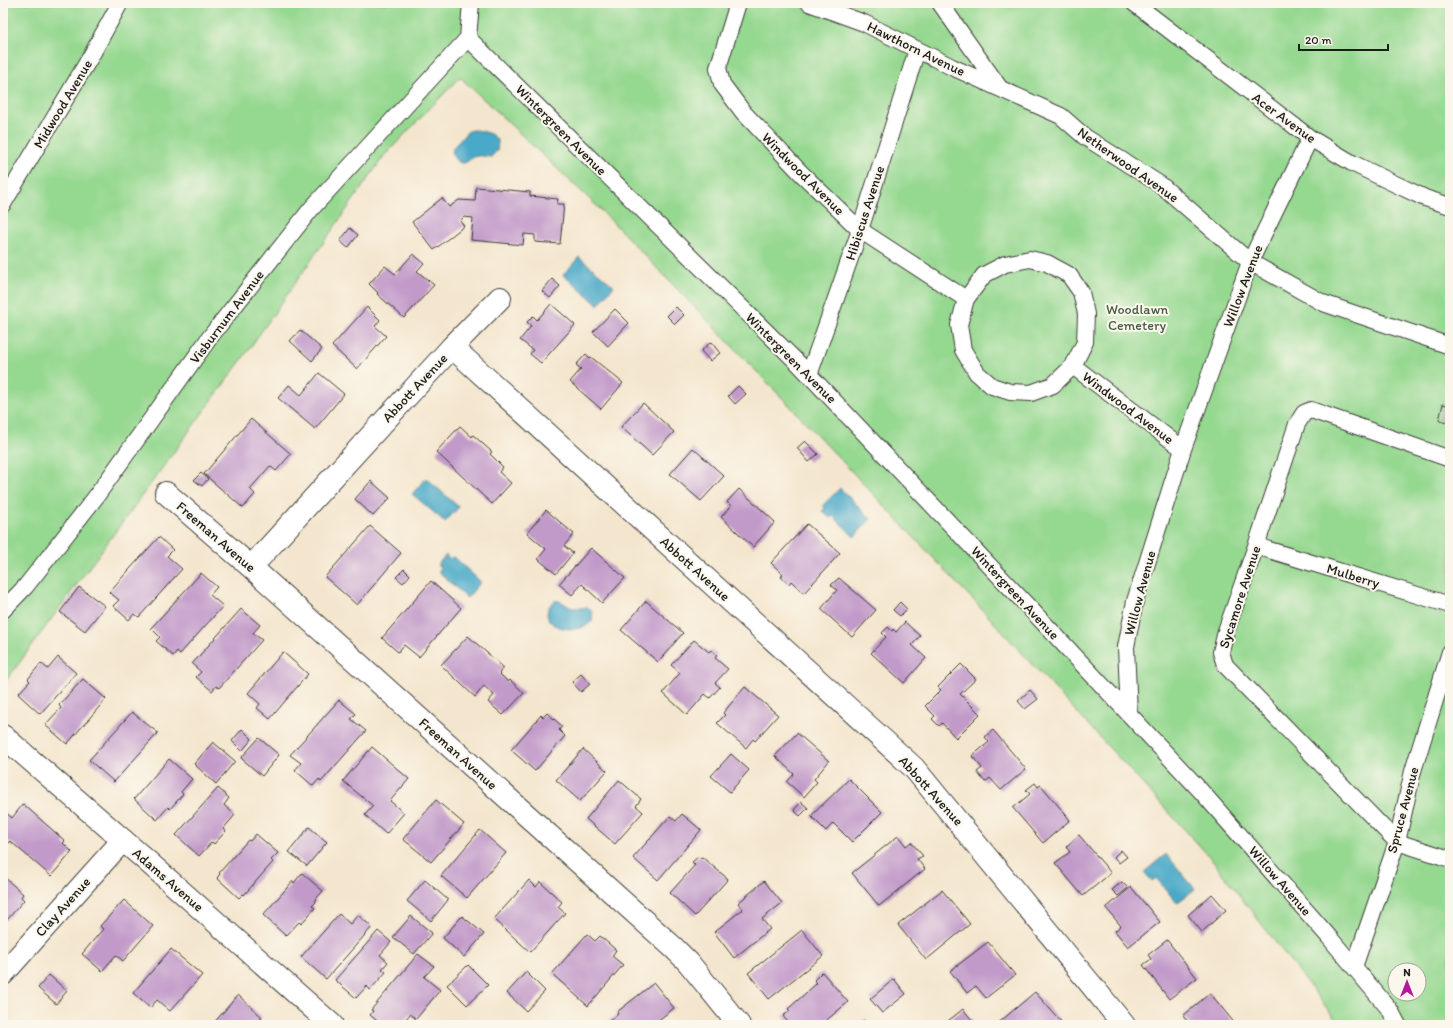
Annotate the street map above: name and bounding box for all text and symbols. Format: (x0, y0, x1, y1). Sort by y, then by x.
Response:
street label: Hawthorn Avenue (864, 18, 968, 80)
scale bar (1299, 26, 1388, 52)
text: 20 m (1305, 33, 1332, 47)
street label: Midwood Avenue (30, 56, 96, 152)
street label: Wintergreen Avenue (512, 81, 610, 179)
street label: Acer Avenue (1249, 89, 1320, 147)
street label: Netherwood Avenue (1074, 124, 1182, 206)
street label: Windwood Avenue (758, 129, 848, 219)
street label: Hibiscus Avenue (842, 163, 888, 262)
street label: Willow Avenue (1219, 242, 1267, 330)
street label: Visburnum Avenue (186, 267, 268, 367)
park label: Woodlawn Cemetery (1106, 301, 1168, 334)
street label: Wintergreen Avenue (742, 309, 840, 407)
street label: Abbott Avenue (379, 350, 452, 426)
street label: Windwood Avenue (1079, 368, 1177, 448)
street label: Freeman Avenue (173, 498, 259, 576)
street label: Abbott Avenue (657, 533, 734, 605)
street label: Wintergreen Avenue (967, 543, 1063, 644)
street label: Sycamore Avenue (1215, 543, 1265, 650)
street label: Willow Avenue (1121, 548, 1160, 637)
street label: Mulberry (1325, 560, 1382, 592)
street label: Freeman Avenue (415, 714, 501, 794)
street label: Abbott Avenue (895, 753, 967, 830)
street label: Spruce Avenue (1383, 765, 1423, 855)
street label: Willow Avenue (1245, 843, 1315, 920)
street label: Adams Avenue (129, 844, 207, 916)
street label: Clay Avenue (32, 873, 94, 940)
north arrow (1387, 962, 1427, 1002)
text: N (1403, 966, 1411, 979)

